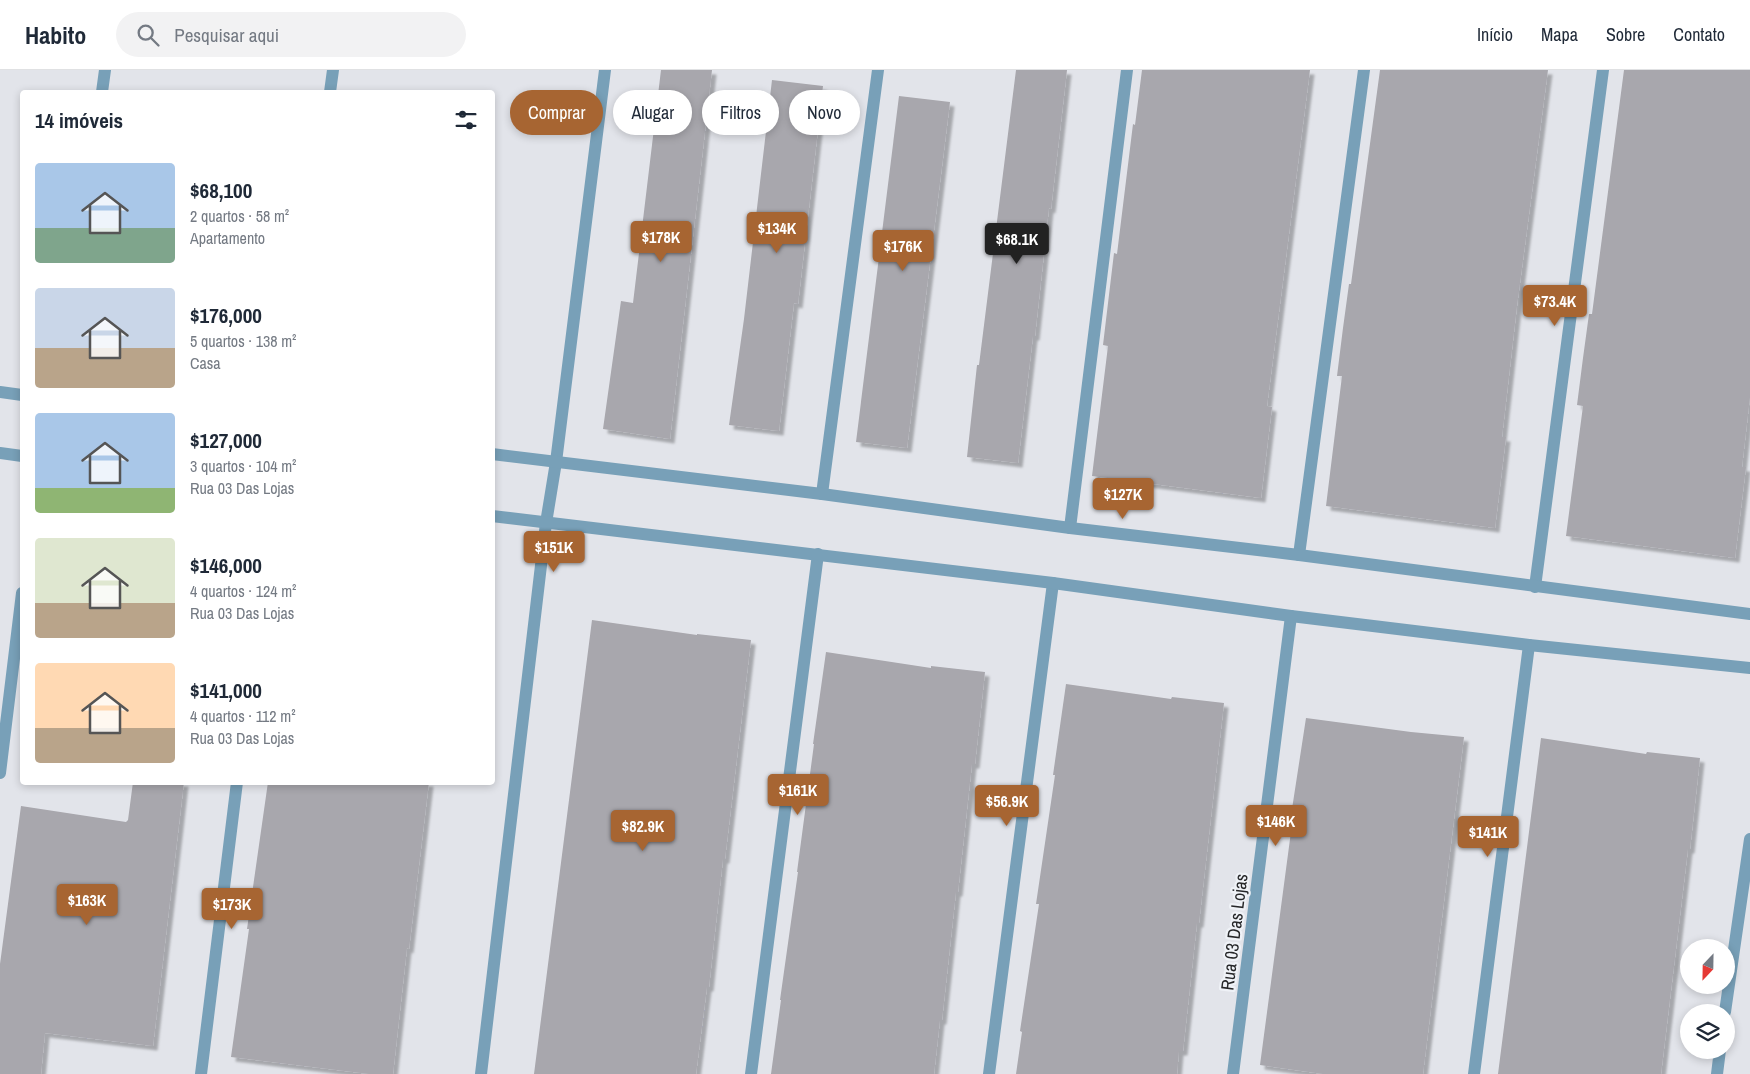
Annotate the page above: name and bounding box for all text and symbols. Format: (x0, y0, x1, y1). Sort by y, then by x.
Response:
search box (116, 12, 466, 57)
text: Habito (25, 19, 86, 51)
icon: search (134, 21, 162, 49)
text: Pesquisar aqui (174, 22, 279, 48)
text: Início (1477, 22, 1513, 47)
text: Mapa (1541, 22, 1578, 47)
text: Sobre (1606, 22, 1645, 47)
text: Contato (1673, 22, 1725, 47)
chip: Comprar (510, 90, 603, 135)
chip: Alugar (613, 90, 692, 135)
chip: Filtros (702, 90, 779, 135)
chip: Novo (789, 90, 860, 135)
text: 14 imóveis (35, 106, 123, 135)
icon: filters (452, 106, 480, 134)
text: $68,100 (190, 176, 252, 205)
icon: home (75, 183, 135, 243)
text: 2 quartos · 58 m² (190, 205, 289, 227)
pin: $134K (742, 212, 812, 254)
text: $134K (758, 217, 796, 239)
pin: $178K (626, 220, 696, 263)
pin: $68.1K (976, 222, 1058, 265)
text: $178K (642, 226, 680, 248)
text: Apartamento (190, 227, 265, 249)
text: $68.1K (996, 228, 1038, 250)
pin: $176K (868, 230, 938, 272)
text: $176K (884, 235, 922, 257)
pin: $73.4K (1514, 284, 1596, 327)
text: $73.4K (1534, 290, 1576, 312)
text: $176,000 (190, 301, 262, 330)
icon: home (75, 308, 135, 368)
text: 5 quartos · 138 m² (190, 330, 296, 352)
text: Casa (190, 352, 221, 374)
text: $127,000 (190, 426, 262, 455)
icon: home (75, 433, 135, 493)
text: 3 quartos · 104 m² (190, 455, 296, 477)
text: Rua 03 Das Lojas (190, 477, 294, 499)
pin: $127K (1088, 478, 1158, 520)
text: $127K (1104, 483, 1142, 505)
pin: $151K (519, 530, 589, 573)
text: $151K (535, 536, 573, 558)
text: $146,000 (190, 551, 262, 580)
icon: home (75, 558, 135, 618)
text: 4 quartos · 124 m² (190, 580, 296, 602)
text: Rua 03 Das Lojas (190, 602, 294, 624)
text: $141,000 (190, 676, 262, 705)
icon: home (75, 683, 135, 743)
text: 4 quartos · 112 m² (190, 705, 296, 727)
text: Rua 03 Das Lojas (190, 727, 294, 749)
pin: $161K (763, 774, 833, 816)
text: $161K (779, 779, 817, 801)
pin: $56.9K (966, 784, 1048, 827)
text: $56.9K (986, 790, 1028, 812)
pin: $146K (1241, 804, 1311, 847)
pin: $82.9K (602, 810, 684, 852)
text: $146K (1257, 810, 1295, 832)
text: $82.9K (622, 815, 664, 837)
pin: $141K (1453, 816, 1523, 858)
text: $141K (1469, 821, 1507, 843)
street label: Rua 03 Das Lojas (1214, 872, 1254, 992)
pin: $163K (52, 884, 122, 926)
pin: $173K (197, 888, 267, 930)
text: $163K (68, 889, 106, 911)
text: $173K (213, 893, 251, 915)
north arrow (1680, 939, 1735, 994)
map controls (1680, 939, 1735, 1059)
button: layers (1680, 1004, 1735, 1059)

